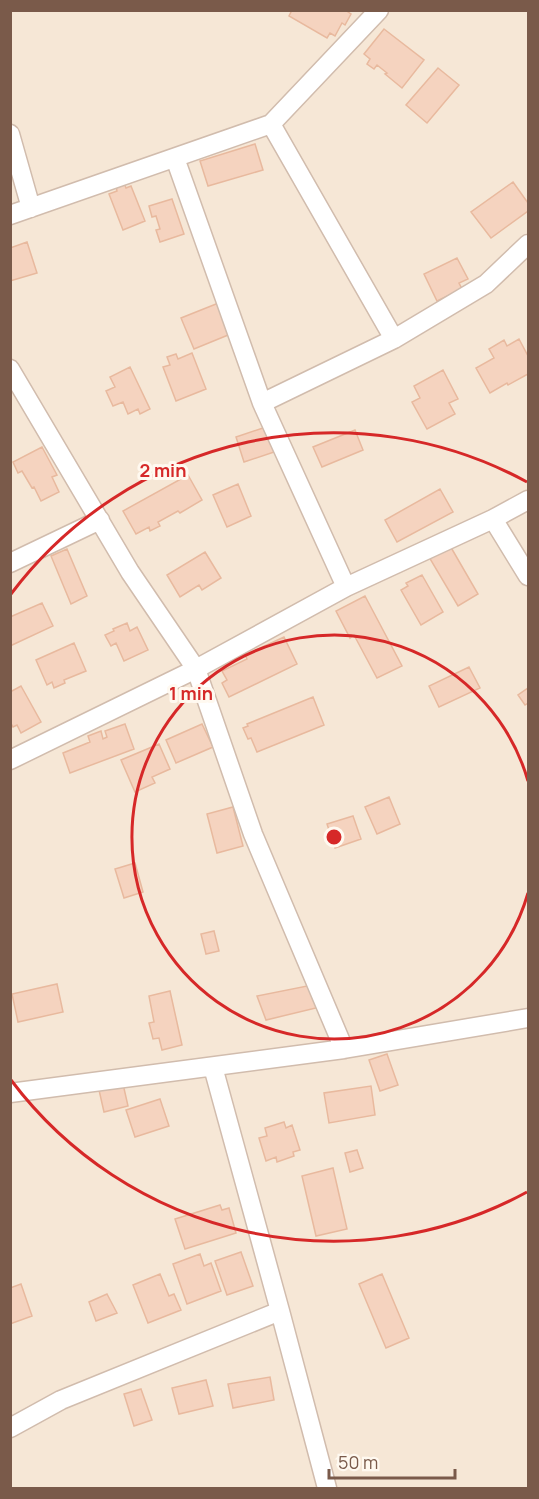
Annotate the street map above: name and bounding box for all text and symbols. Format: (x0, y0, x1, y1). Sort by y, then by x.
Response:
text: 2 min (140, 458, 186, 482)
text: 1 min (169, 681, 213, 705)
centre of rings (324, 827, 344, 847)
scale bar (329, 1442, 455, 1480)
text: 50 m (338, 1450, 378, 1474)

